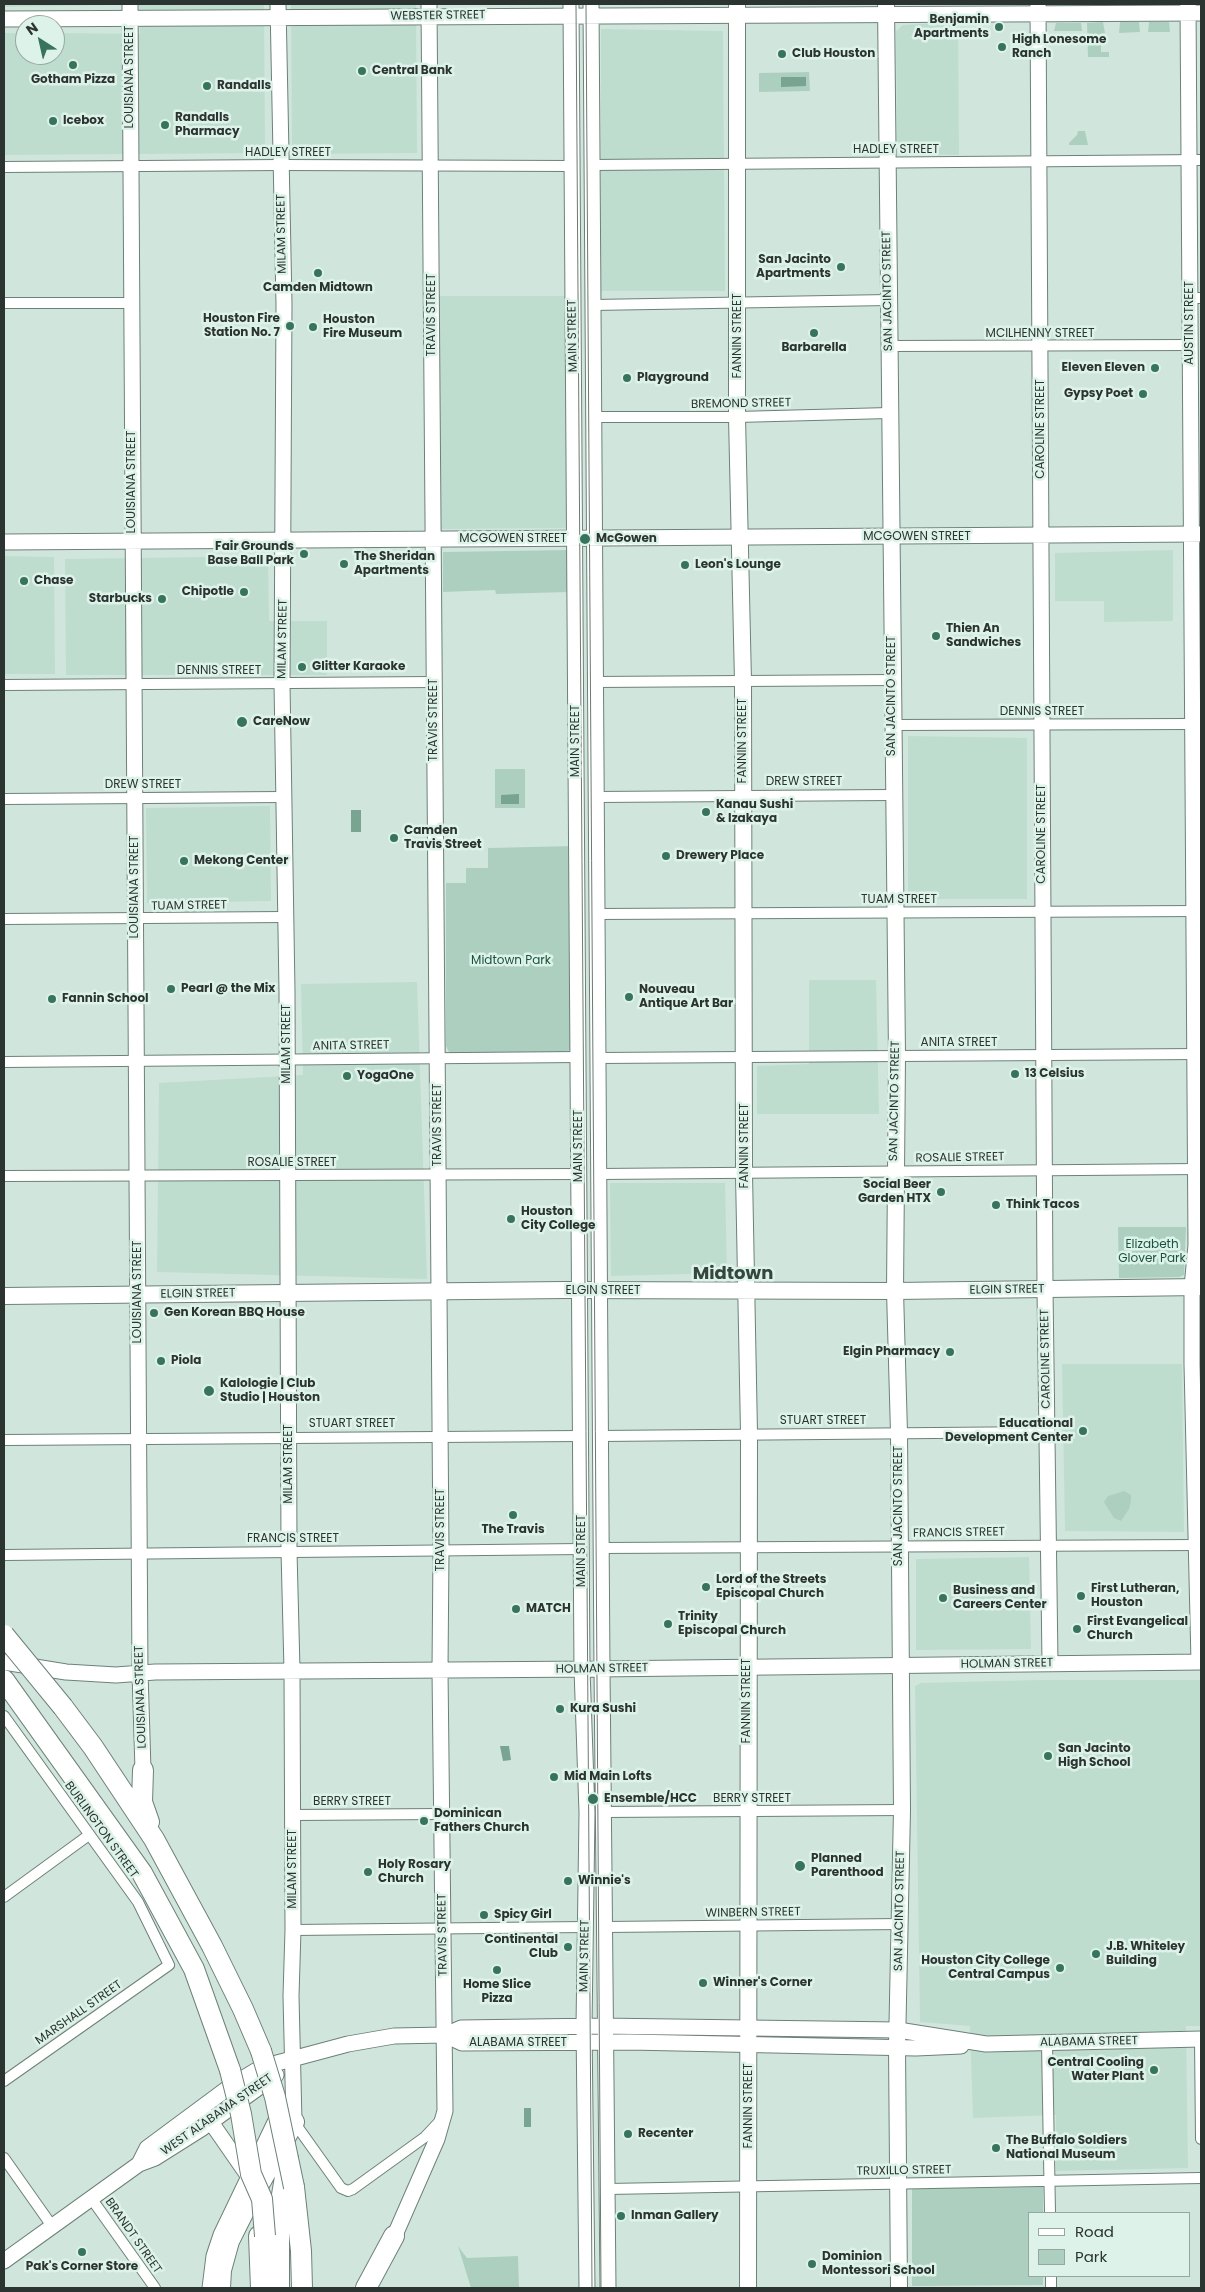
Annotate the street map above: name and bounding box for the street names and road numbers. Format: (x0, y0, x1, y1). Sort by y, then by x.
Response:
street label: WEBSTER STREET (390, 8, 486, 24)
street label: LOUISIANA STREET (123, 25, 137, 129)
street label: HADLEY STREET (853, 143, 939, 157)
street label: HADLEY STREET (245, 146, 331, 160)
street label: MILAM STREET (274, 194, 290, 274)
street label: SAN JACINTO STREET (880, 231, 896, 351)
street label: TRAVIS STREET (425, 274, 439, 356)
street label: AUSTIN STREET (1183, 281, 1197, 365)
street label: FANNIN STREET (731, 293, 745, 379)
street label: MAIN STREET (565, 300, 581, 372)
street label: MCILHENNY STREET (986, 327, 1094, 341)
street label: CAROLINE STREET (1034, 379, 1048, 479)
street label: BREMOND STREET (691, 396, 791, 412)
street label: LOUISIANA STREET (125, 430, 139, 534)
street label: MCGOWEN STREET (863, 530, 971, 544)
street label: MCGOWEN STREET (459, 532, 567, 546)
street label: MILAM STREET (275, 599, 291, 679)
street label: SAN JACINTO STREET (885, 636, 899, 756)
street label: DENNIS STREET (177, 664, 261, 678)
street label: TRAVIS STREET (427, 679, 441, 761)
street label: FANNIN STREET (736, 698, 750, 784)
street label: MAIN STREET (569, 705, 583, 777)
street label: DENNIS STREET (1000, 705, 1084, 719)
street label: DREW STREET (766, 775, 842, 789)
street label: DREW STREET (105, 778, 181, 792)
street label: CAROLINE STREET (1035, 784, 1049, 884)
street label: LOUISIANA STREET (128, 835, 142, 939)
street label: TUAM STREET (861, 893, 937, 907)
street label: TUAM STREET (151, 898, 227, 914)
street label: MILAM STREET (280, 1004, 294, 1084)
street label: ANITA STREET (921, 1036, 997, 1050)
street label: ANITA STREET (312, 1038, 390, 1054)
street label: SAN JACINTO STREET (887, 1041, 903, 1161)
street label: TRAVIS STREET (431, 1084, 445, 1166)
street label: FANNIN STREET (738, 1103, 752, 1189)
street label: MAIN STREET (572, 1110, 586, 1182)
street label: ROSALIE STREET (915, 1150, 1005, 1166)
street label: ROSALIE STREET (248, 1156, 336, 1170)
street label: LOUISIANA STREET (131, 1240, 145, 1344)
street label: ELGIN STREET (969, 1282, 1045, 1298)
street label: ELGIN STREET (566, 1284, 640, 1298)
street label: ELGIN STREET (160, 1286, 236, 1302)
street label: CAROLINE STREET (1038, 1309, 1054, 1409)
street label: STUART STREET (780, 1414, 866, 1428)
street label: STUART STREET (309, 1417, 395, 1431)
street label: MILAM STREET (282, 1424, 296, 1504)
street label: SAN JACINTO STREET (892, 1446, 906, 1566)
street label: TRAVIS STREET (434, 1489, 448, 1571)
street label: MAIN STREET (575, 1515, 589, 1587)
street label: FRANCIS STREET (913, 1525, 1005, 1541)
street label: FRANCIS STREET (247, 1532, 339, 1546)
street label: LOUISIANA STREET (132, 1645, 150, 1749)
street label: HOLMAN STREET (961, 1656, 1053, 1672)
street label: FANNIN STREET (740, 1658, 754, 1744)
street label: HOLMAN STREET (556, 1661, 648, 1677)
street label: BURLINGTON STREET (61, 1779, 141, 1881)
street label: BERRY STREET (713, 1792, 791, 1806)
street label: BERRY STREET (313, 1795, 391, 1809)
street label: MILAM STREET (286, 1829, 300, 1909)
street label: SAN JACINTO STREET (892, 1851, 908, 1971)
street label: TRAVIS STREET (435, 1893, 451, 1977)
street label: WINBERN STREET (705, 1905, 801, 1921)
street label: MAIN STREET (577, 1920, 593, 1992)
street label: MARSHALL STREET (33, 1978, 125, 2048)
street label: ALABAMA STREET (1040, 2034, 1138, 2050)
street label: ALABAMA STREET (469, 2036, 567, 2050)
street label: FANNIN STREET (742, 2063, 756, 2149)
street label: WEST ALABAMA STREET (159, 2071, 275, 2159)
street label: TRUXILLO STREET (856, 2163, 952, 2179)
street label: BRANDT STREET (102, 2195, 164, 2277)

